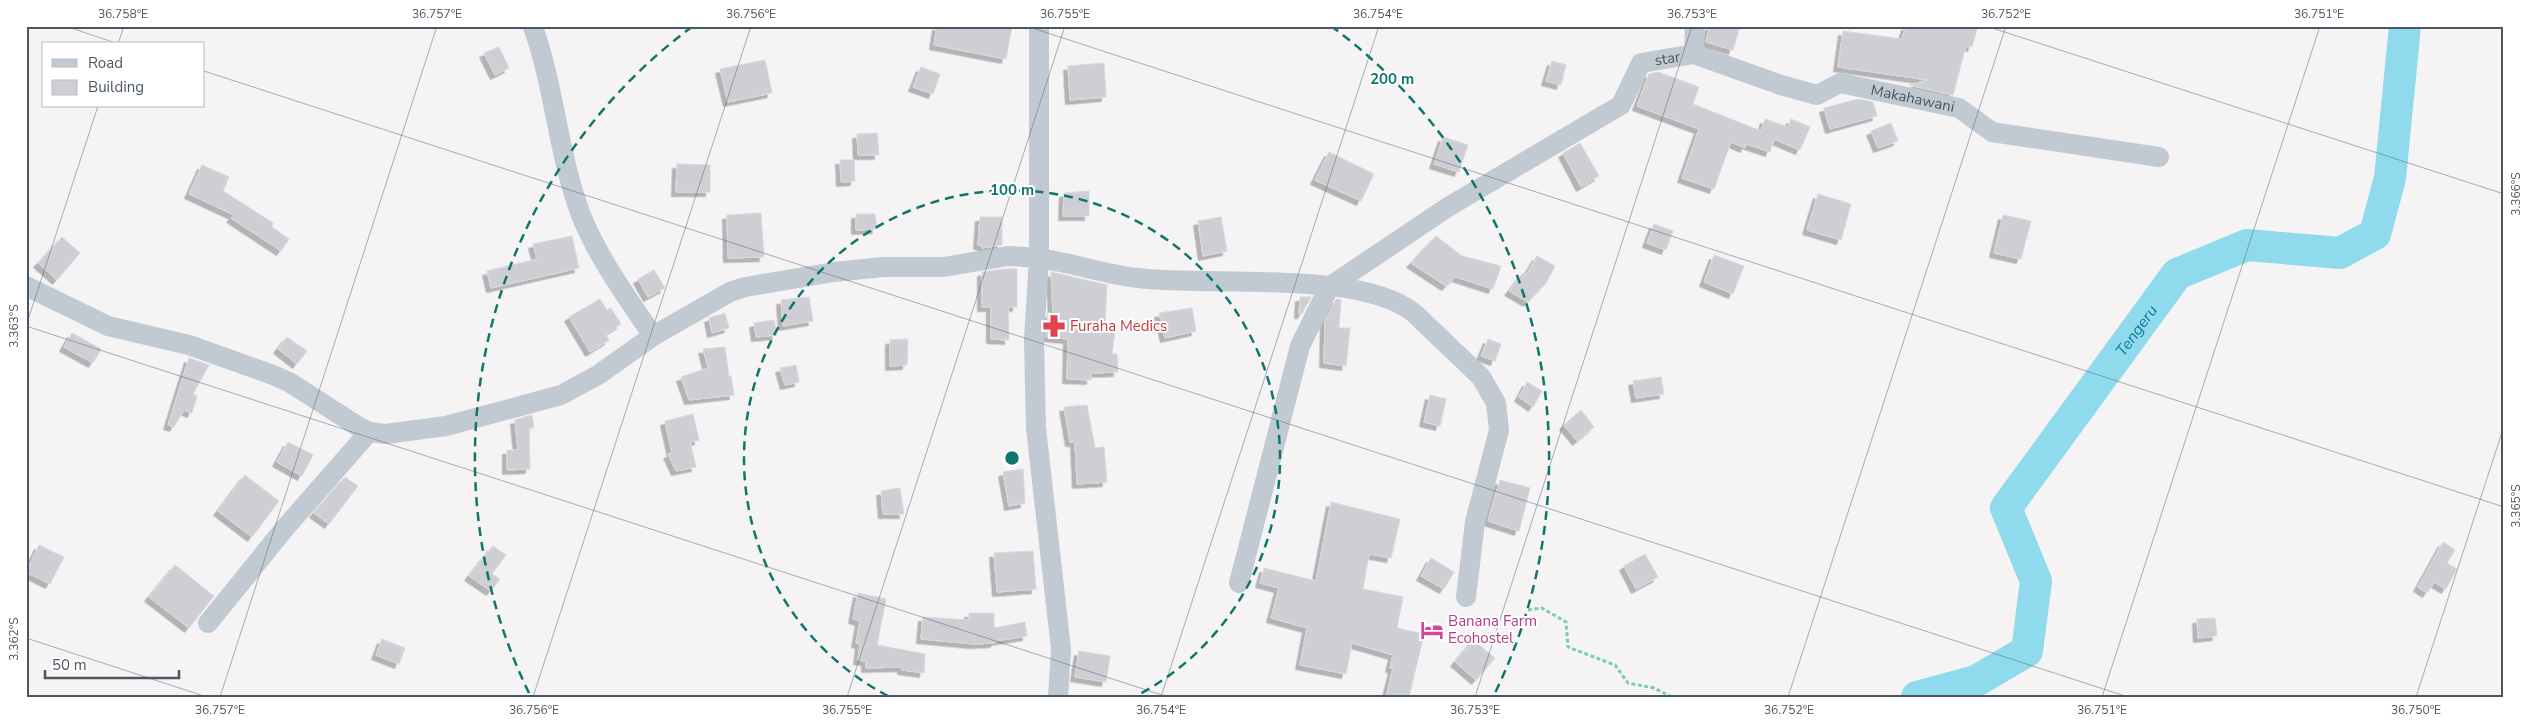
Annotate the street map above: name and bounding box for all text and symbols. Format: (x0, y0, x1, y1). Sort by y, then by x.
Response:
text: 36.758°E (98, 6, 148, 22)
text: 36.757°E (412, 6, 462, 22)
text: 36.756°E (726, 6, 776, 22)
text: 36.755°E (1040, 6, 1090, 22)
text: 36.754°E (1353, 6, 1403, 22)
text: 36.753°E (1667, 6, 1717, 22)
text: 36.752°E (1981, 6, 2031, 22)
text: 36.751°E (2294, 6, 2344, 22)
legend (42, 42, 205, 108)
street label: star (1653, 46, 1682, 71)
text: Road (88, 53, 123, 73)
text: 200 m (1370, 69, 1414, 89)
text: Building (88, 77, 144, 97)
street label: Makahawani (1869, 80, 1956, 117)
text: 3.366°S (2508, 172, 2524, 216)
text: 100 m (990, 180, 1034, 200)
water label: Tengeru (2111, 301, 2163, 361)
text: 3.363°S (6, 304, 22, 348)
pharmacy icon: Furaha Medics (1041, 313, 1067, 339)
place label: Furaha Medics (1070, 316, 1167, 336)
centre of rings (1003, 449, 1021, 467)
text: 3.365°S (2508, 484, 2524, 528)
place label: Banana Farm Ecohostel (1448, 611, 1537, 648)
text: 3.362°S (6, 617, 22, 661)
hotel icon: Banana Farm Ecohostel (1419, 617, 1445, 643)
scale bar (45, 648, 179, 680)
text: 50 m (52, 655, 87, 675)
text: 36.757°E (195, 702, 245, 718)
text: 36.756°E (509, 702, 559, 718)
text: 36.755°E (822, 702, 872, 718)
text: 36.754°E (1136, 702, 1186, 718)
text: 36.753°E (1450, 702, 1500, 718)
text: 36.752°E (1764, 702, 1814, 718)
text: 36.751°E (2077, 702, 2127, 718)
text: 36.750°E (2391, 702, 2441, 718)

